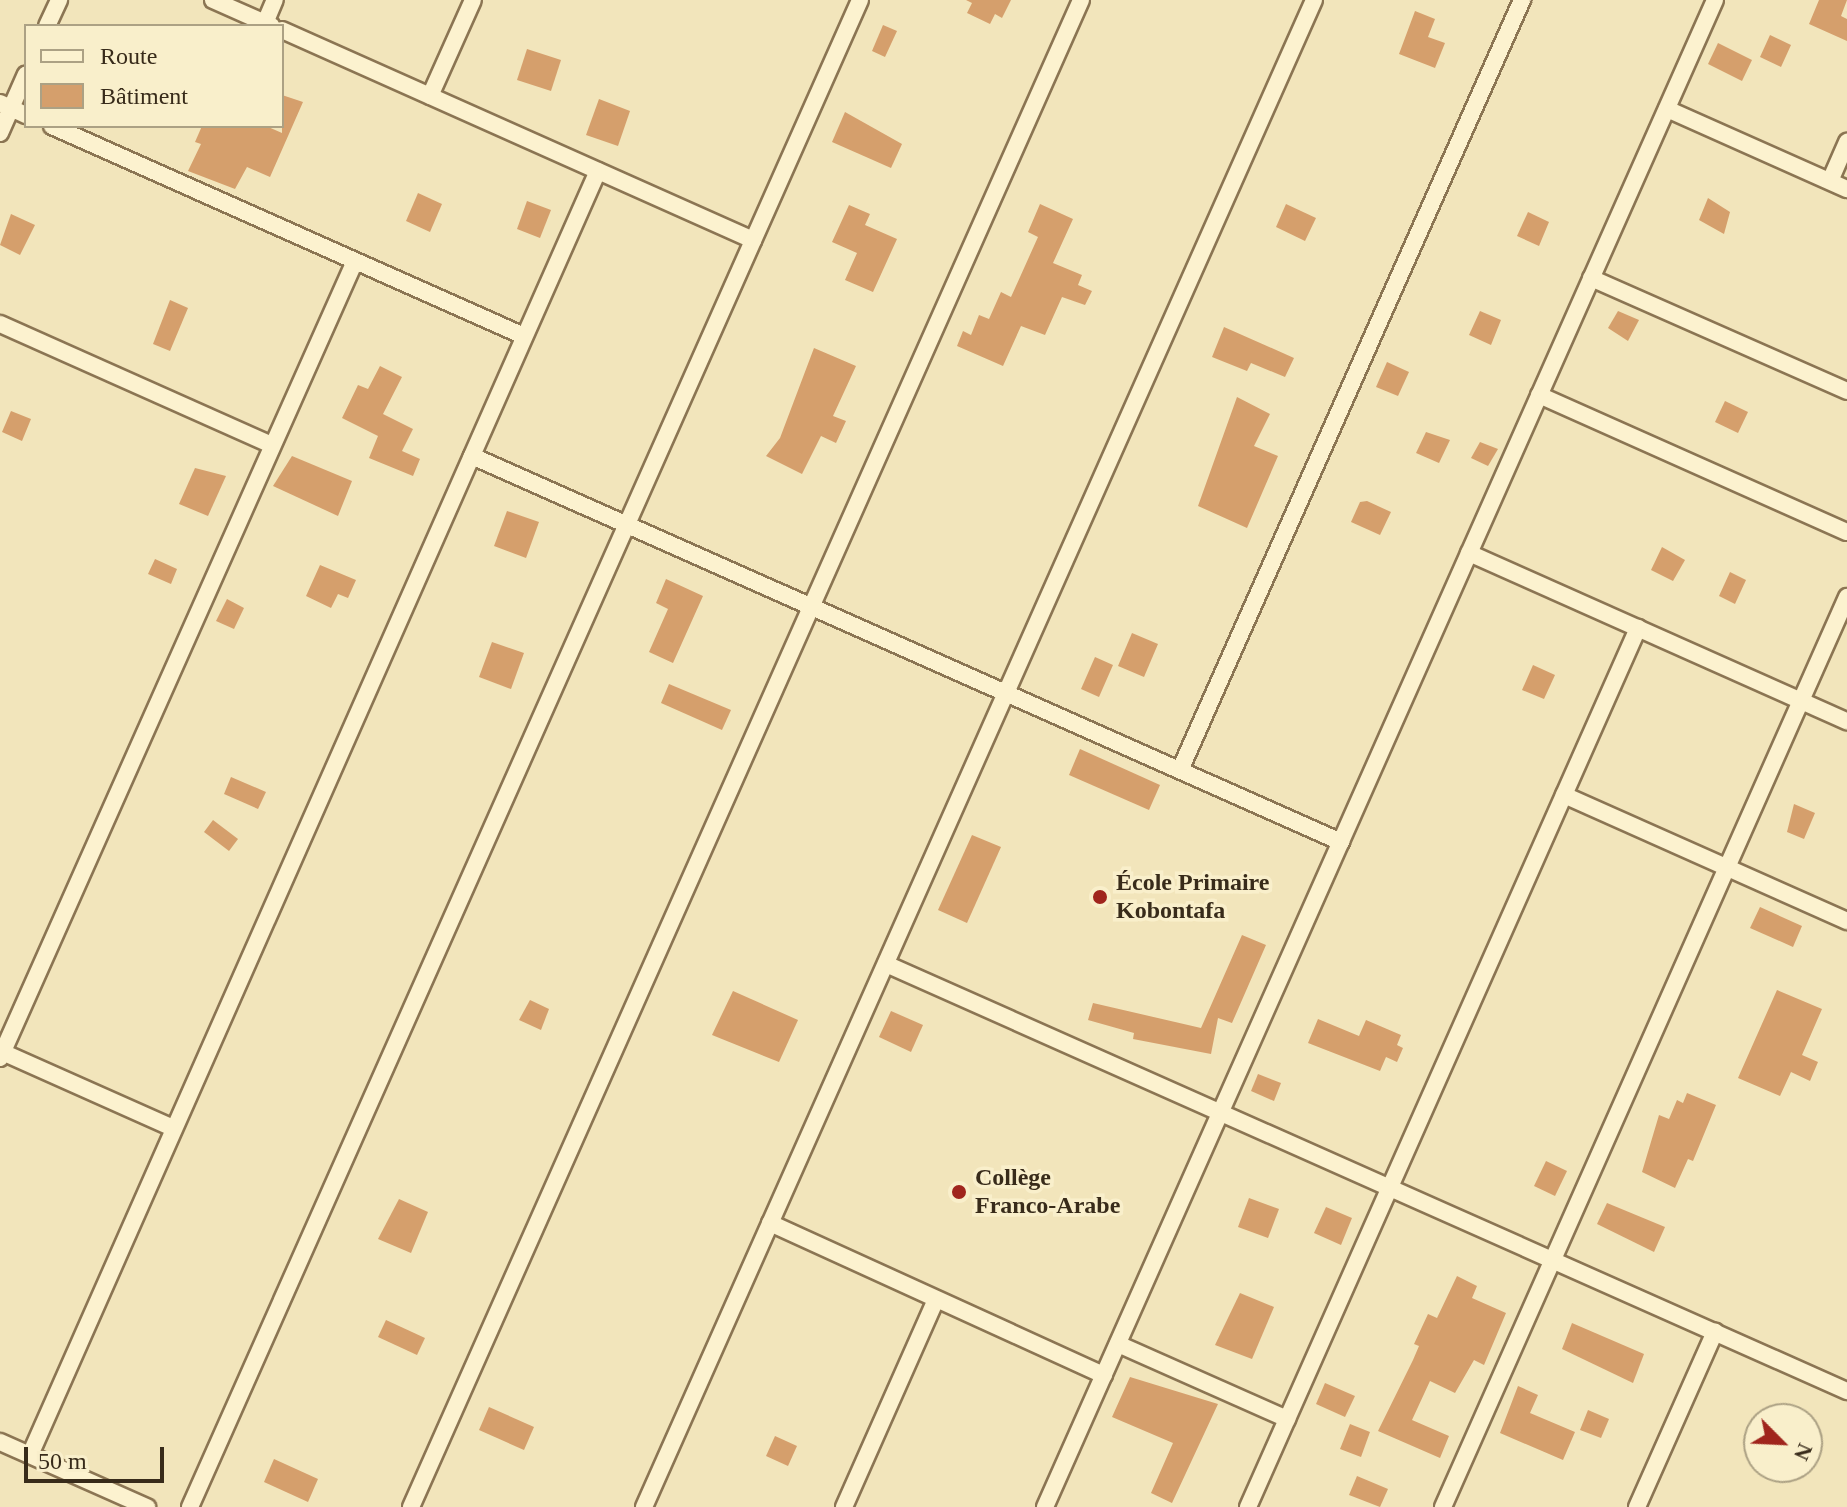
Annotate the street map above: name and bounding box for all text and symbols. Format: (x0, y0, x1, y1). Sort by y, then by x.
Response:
legend (24, 24, 284, 128)
text: Route (100, 43, 157, 69)
text: Bâtiment (100, 83, 188, 109)
place label: École Primaire Kobontafa (1116, 869, 1269, 925)
marker: École Primaire Kobontafa (1091, 888, 1109, 906)
place label: Collège Franco-Arabe (975, 1164, 1120, 1220)
marker: Collège Franco-Arabe (950, 1183, 968, 1201)
north arrow (1743, 1403, 1823, 1483)
scale bar (28, 1431, 168, 1481)
text: N (1789, 1440, 1818, 1464)
text: 50 m (38, 1448, 87, 1474)

